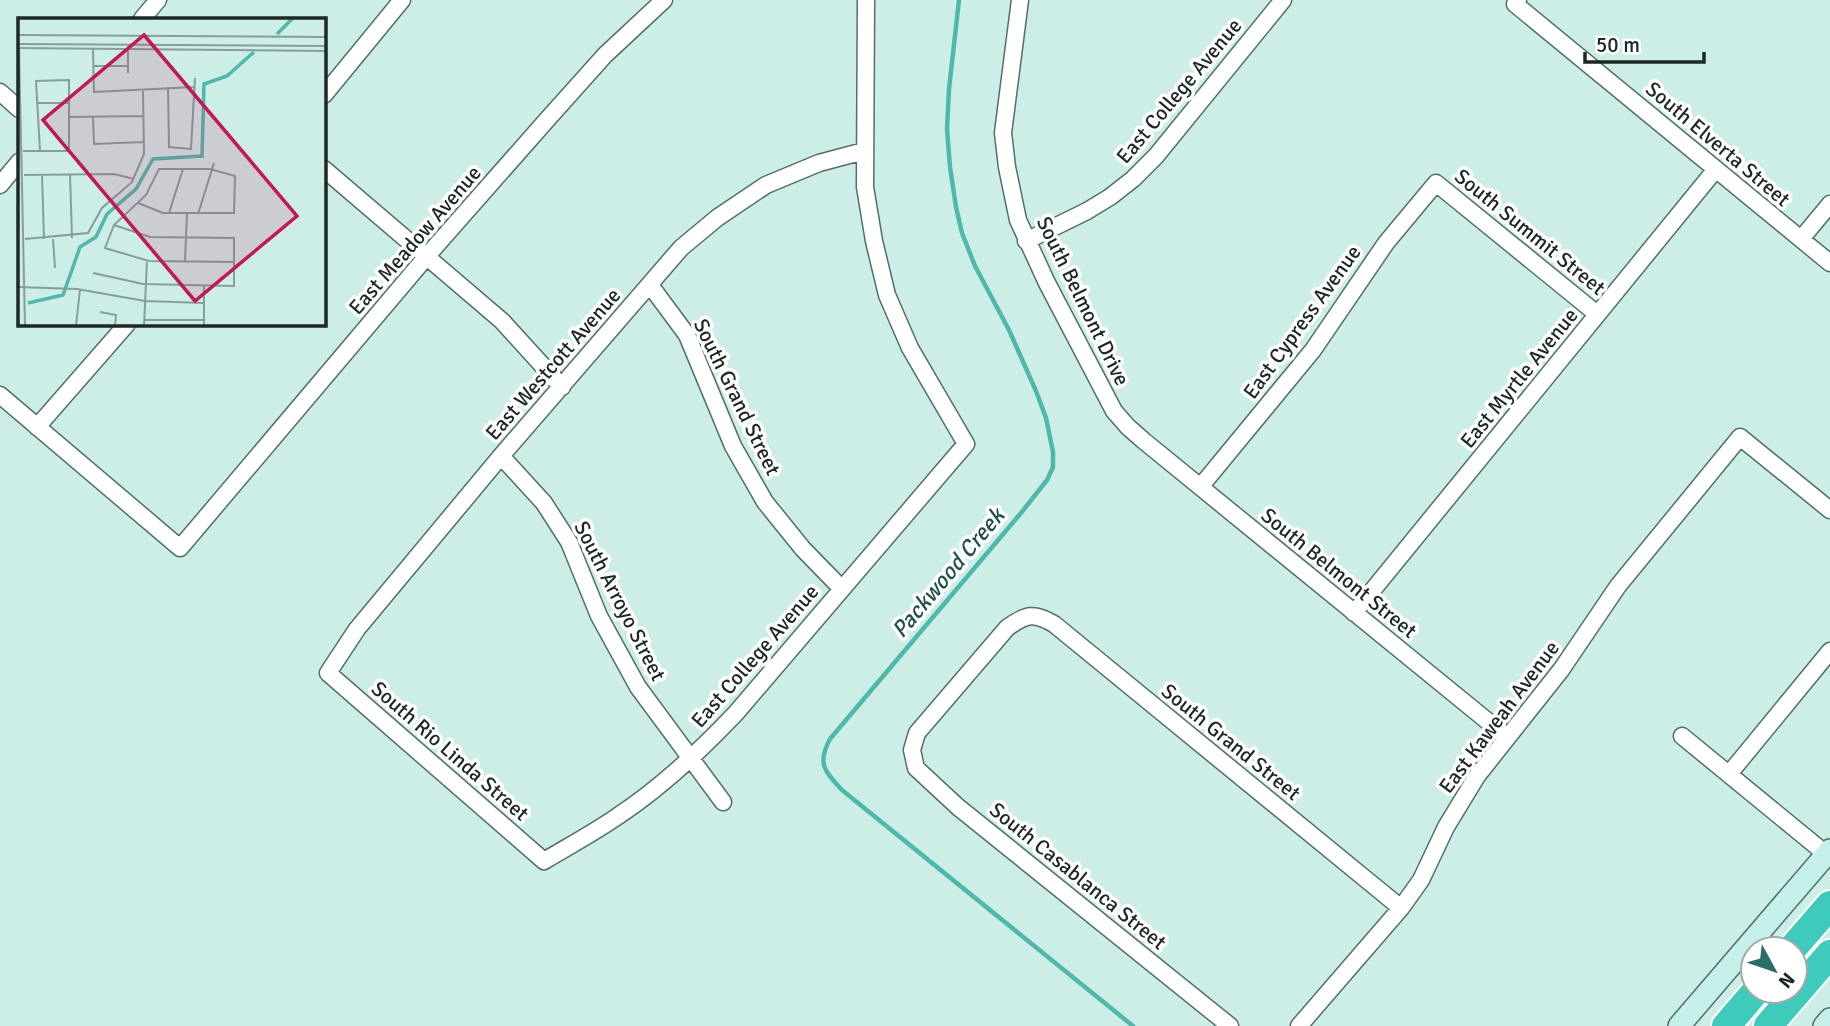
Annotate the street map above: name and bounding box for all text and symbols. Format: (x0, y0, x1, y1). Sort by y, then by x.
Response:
street label: East College Avenue (1111, 13, 1247, 169)
inset map (18, 18, 326, 326)
scale bar (1585, 21, 1704, 65)
text: 50 m (1596, 32, 1640, 58)
street label: South Elverta Street (1640, 76, 1796, 212)
street label: East Meadow Avenue (343, 160, 487, 320)
street label: South Summit Street (1449, 163, 1611, 301)
street label: South Belmont Drive (1031, 212, 1135, 390)
street label: East Cypress Avenue (1237, 240, 1367, 404)
street label: East Westcott Avenue (480, 283, 626, 445)
street label: East Myrtle Avenue (1455, 303, 1583, 453)
street label: South Grand Street (688, 314, 786, 480)
water label: Packwood Creek (885, 500, 1012, 644)
street label: South Belmont Street (1256, 502, 1422, 644)
street label: South Arroyo Street (569, 517, 671, 685)
street label: East College Avenue (686, 579, 824, 733)
street label: East Kaweah Avenue (1433, 636, 1565, 798)
street label: South Rio Linda Street (366, 676, 534, 826)
street label: South Grand Street (1156, 678, 1306, 806)
street label: South Casablanca Street (984, 797, 1172, 955)
north arrow (1739, 935, 1809, 1005)
text: N (1773, 968, 1800, 993)

